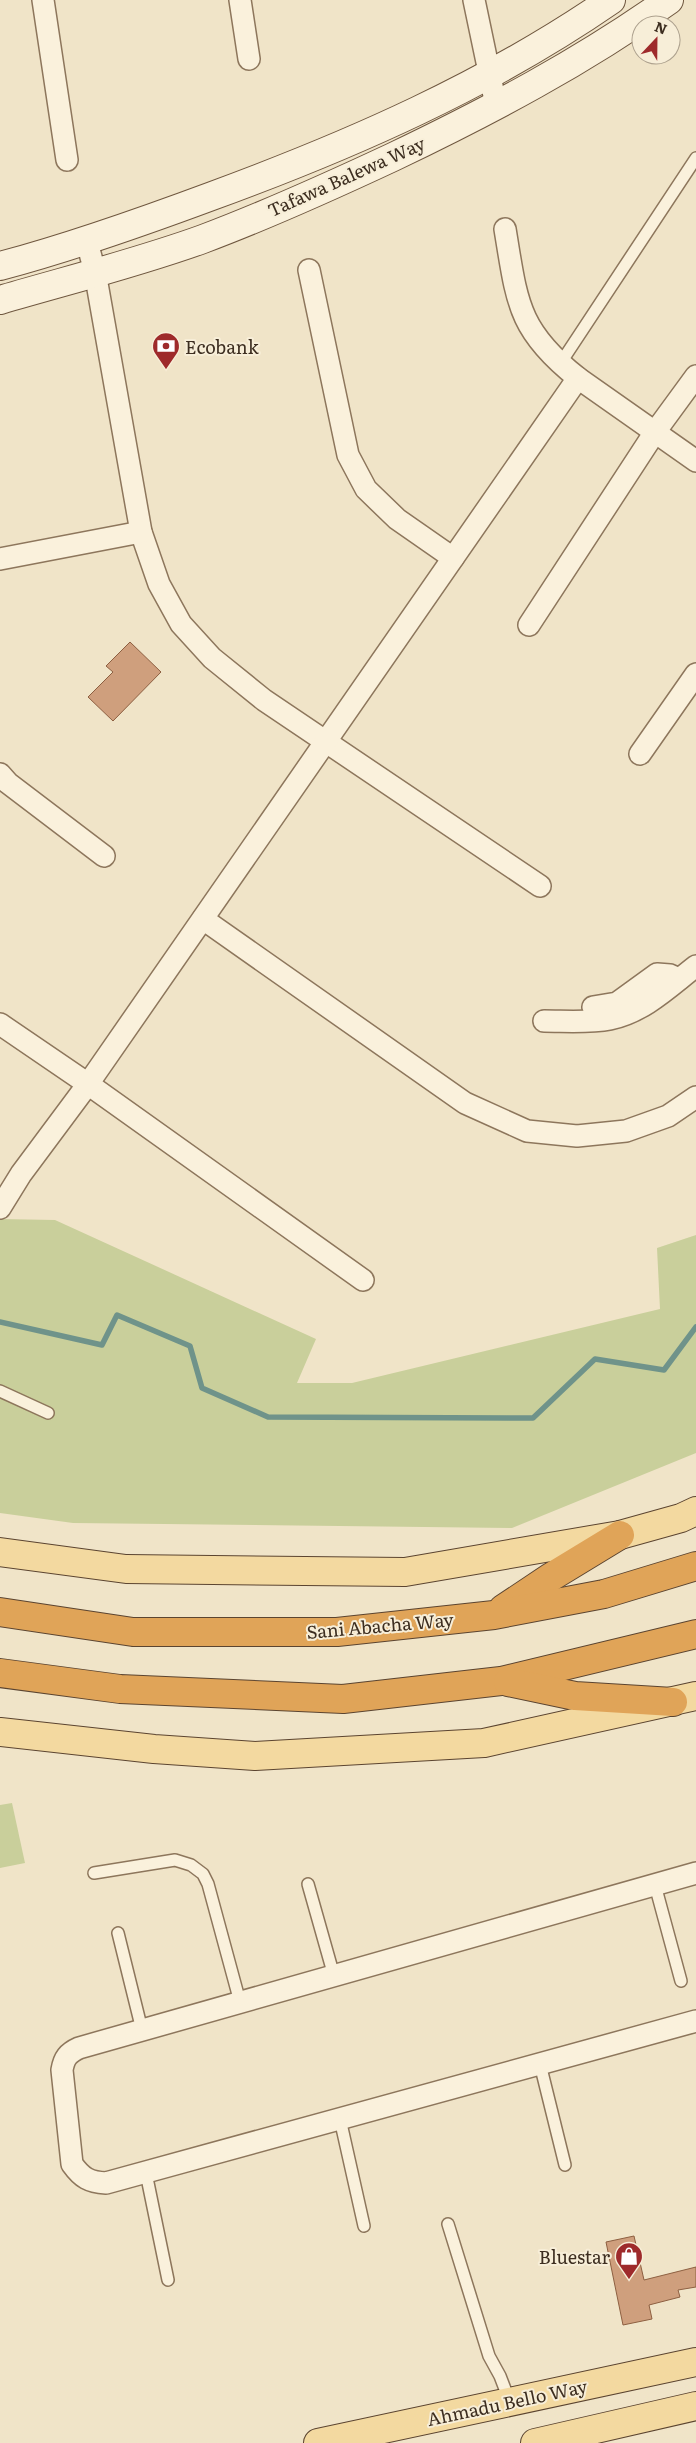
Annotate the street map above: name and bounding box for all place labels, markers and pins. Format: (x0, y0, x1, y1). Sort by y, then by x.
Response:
bank icon: Ecobank (151, 331, 181, 370)
place label: Ecobank (185, 333, 260, 360)
shop icon: Bluestar (614, 2241, 644, 2280)
place label: Bluestar (539, 2243, 610, 2270)

